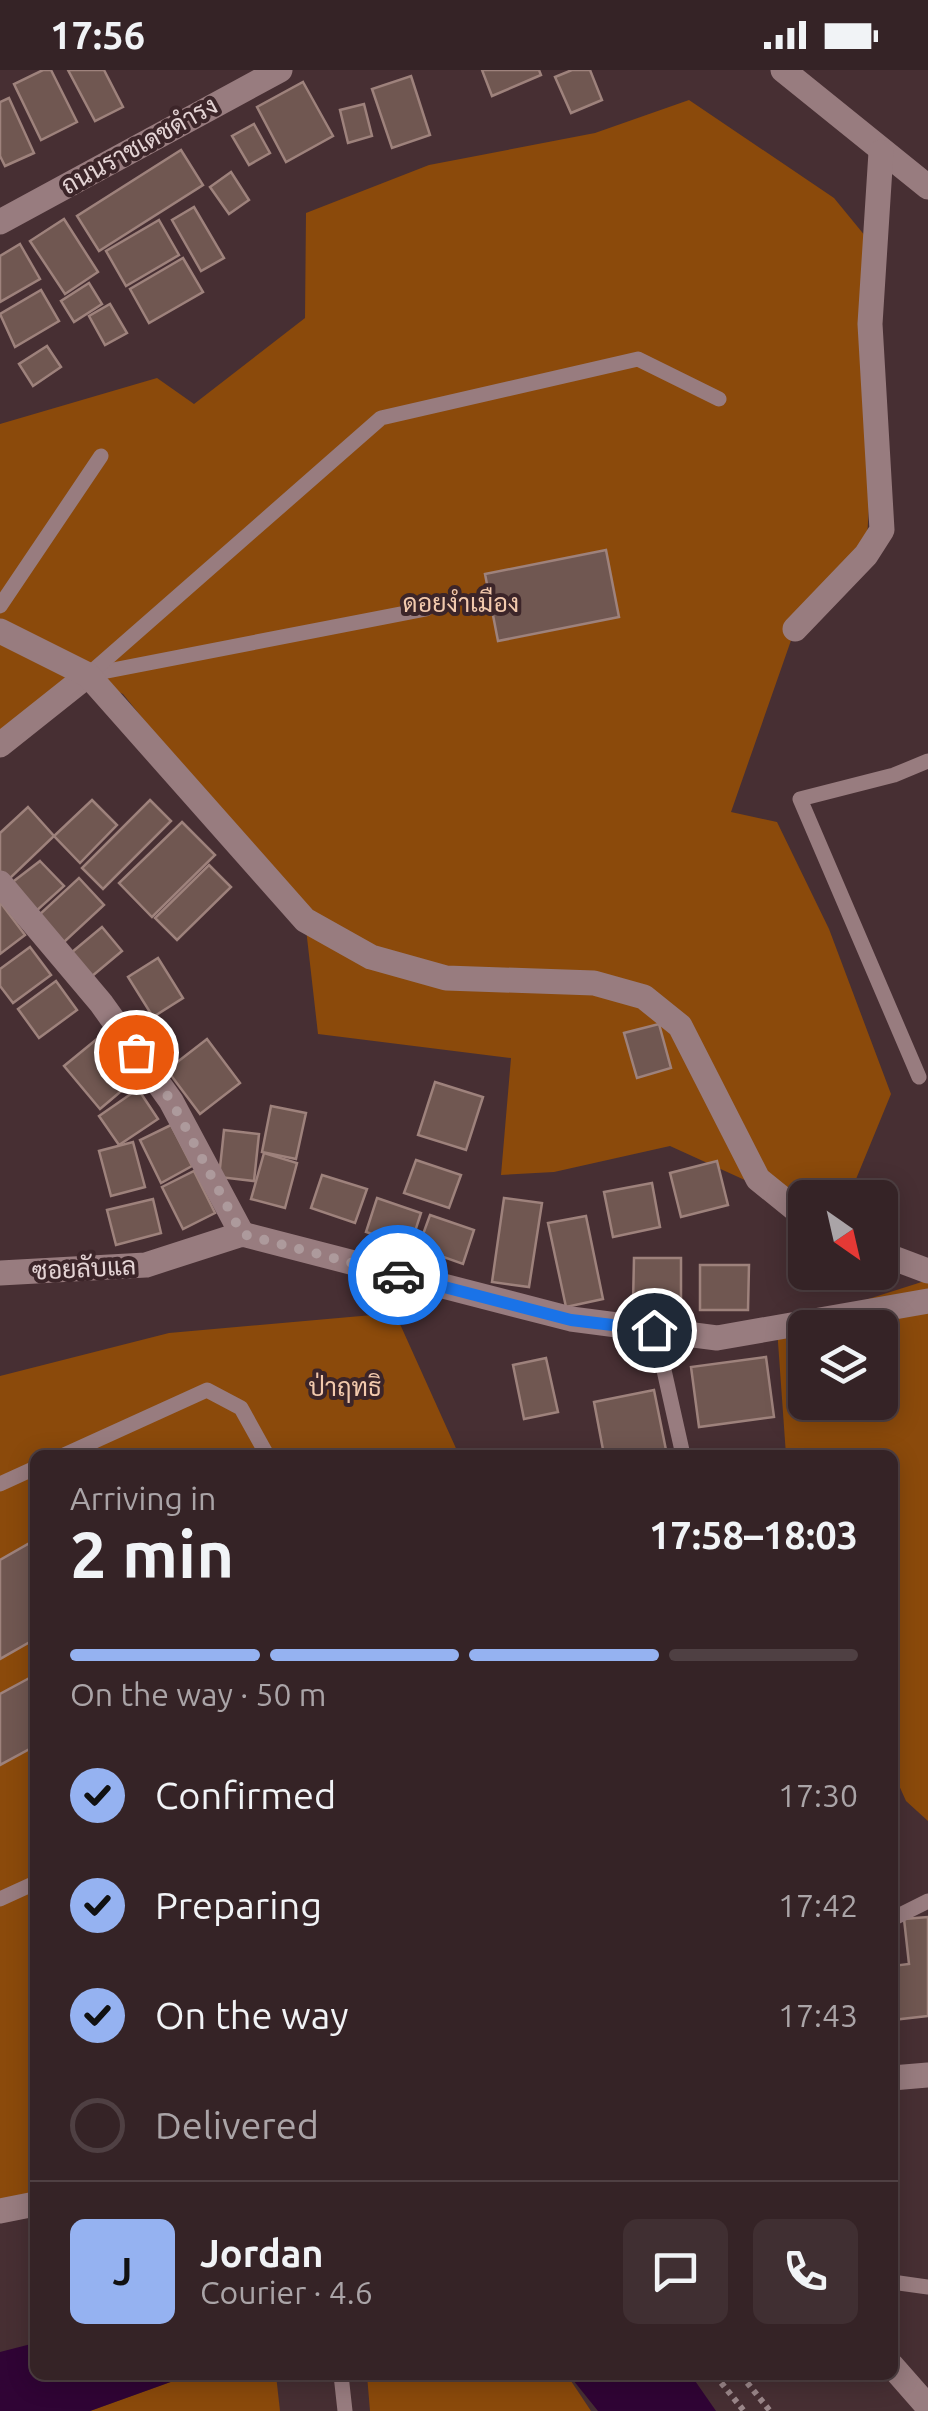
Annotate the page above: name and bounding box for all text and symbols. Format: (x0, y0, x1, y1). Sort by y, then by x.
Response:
text: 17:56 (50, 14, 145, 56)
street label: ถนนราชเดชดำรง (56, 90, 222, 199)
park label: ดอยงำเมือง (403, 587, 519, 617)
pin (94, 1010, 179, 1095)
icon: bag (109, 1025, 164, 1080)
north arrow (788, 1180, 898, 1290)
map controls (788, 1180, 898, 1420)
courier (348, 1225, 448, 1325)
icon: car (371, 1248, 426, 1303)
street label: ซอยลับแล (31, 1249, 137, 1285)
pin (612, 1288, 697, 1373)
icon: home (627, 1303, 682, 1358)
button: layers (788, 1310, 898, 1420)
park label: ป่าฤทธิ (308, 1372, 382, 1403)
text: Arriving in (70, 1480, 216, 1516)
text: 17:58–18:03 (649, 1514, 858, 1556)
text: 2 min (70, 1517, 234, 1590)
text: On the way · 50 m (70, 1676, 326, 1712)
icon: check (70, 1768, 125, 1823)
text: Confirmed (155, 1774, 336, 1816)
text: 17:30 (778, 1777, 858, 1813)
icon: check (70, 1878, 125, 1933)
text: Preparing (155, 1884, 322, 1926)
text: 17:42 (778, 1887, 858, 1923)
icon: check (70, 1988, 125, 2043)
text: On the way (155, 1994, 348, 2036)
text: 17:43 (778, 1997, 858, 2033)
text: Delivered (155, 2104, 319, 2146)
button: chat (623, 2219, 728, 2324)
button: phone (753, 2219, 858, 2324)
text: Jordan (200, 2232, 324, 2274)
text: J (113, 2250, 132, 2292)
text: Courier · 4.6 (200, 2274, 373, 2310)

